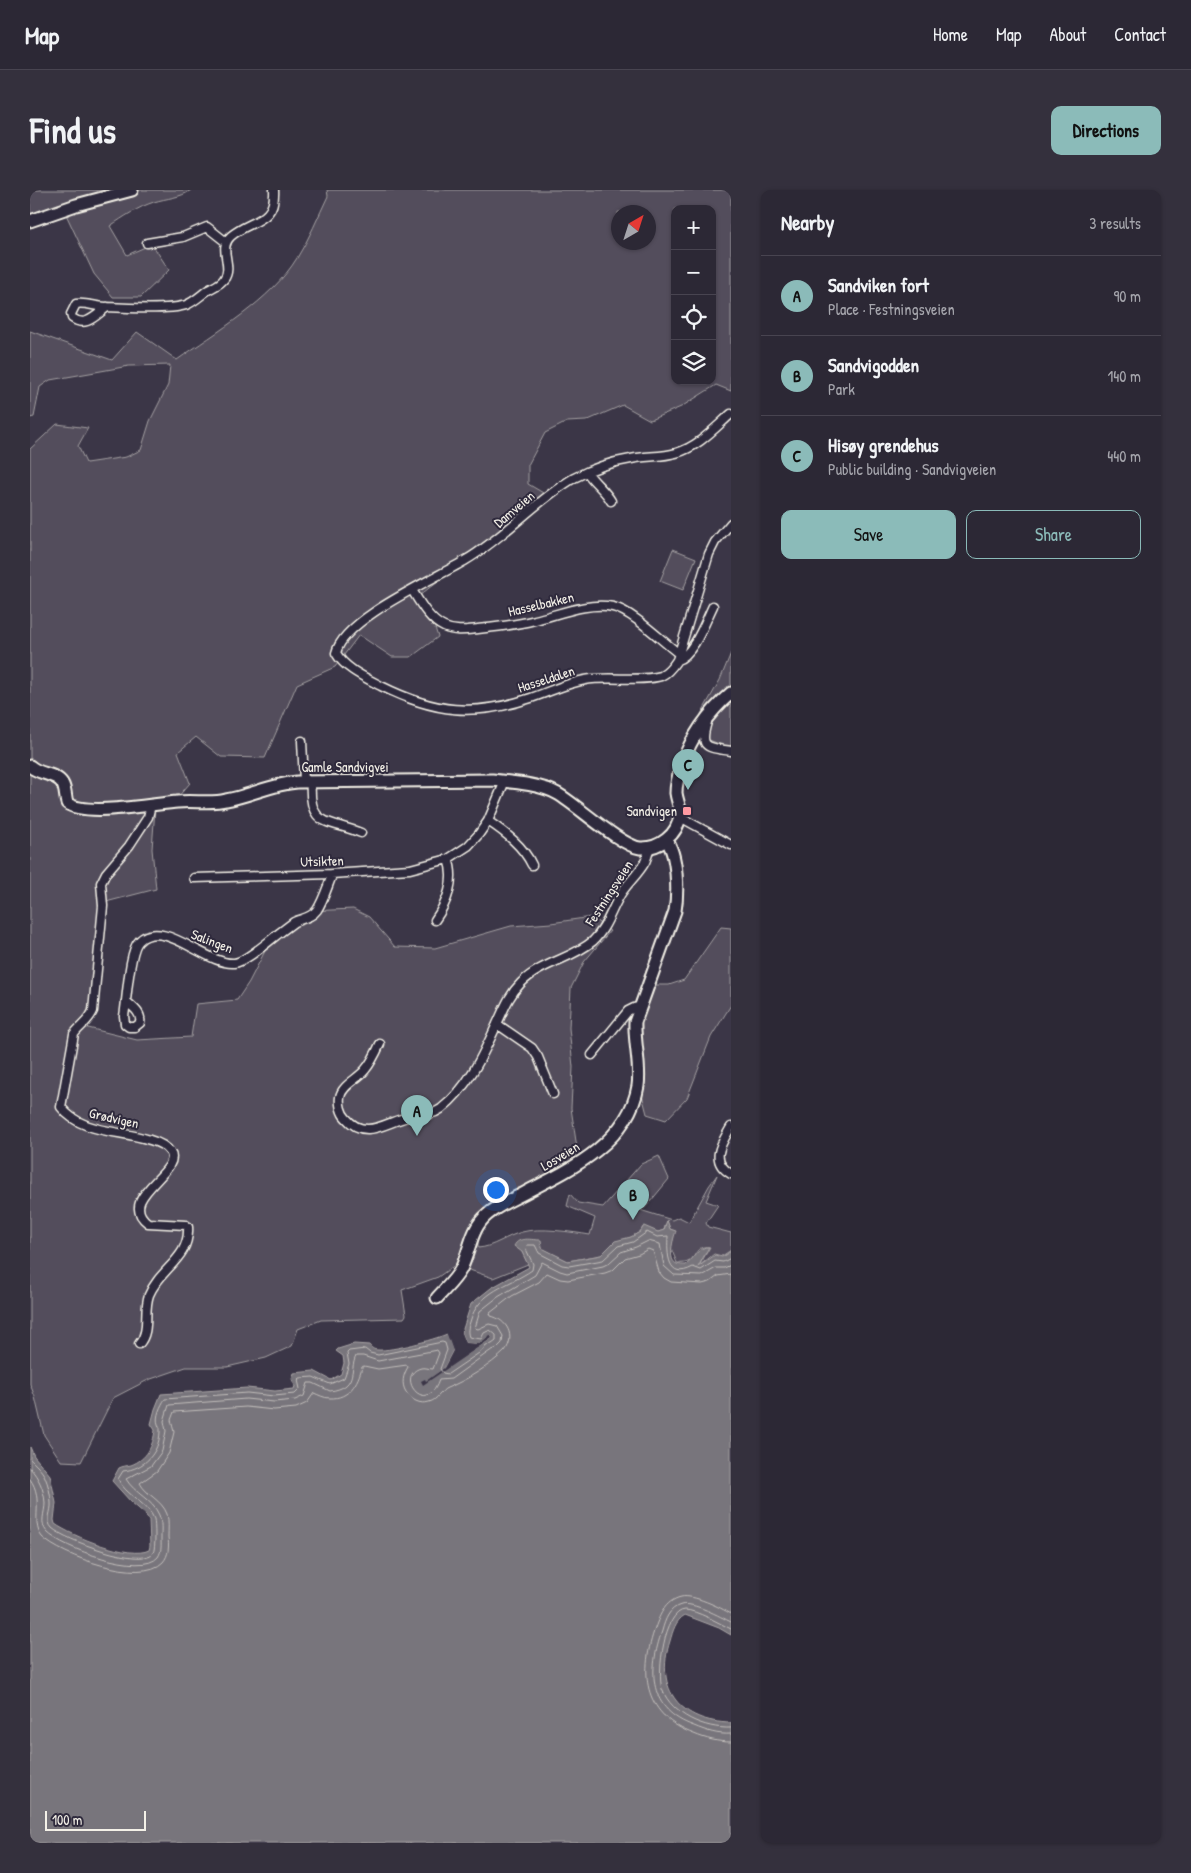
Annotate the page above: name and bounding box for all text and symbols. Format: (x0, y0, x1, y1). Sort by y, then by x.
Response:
text: Map (25, 19, 59, 51)
text: Home (933, 22, 968, 47)
text: Map (996, 22, 1021, 47)
text: About (1049, 22, 1086, 47)
text: Contact (1114, 22, 1166, 47)
button: Directions (1051, 106, 1161, 155)
text: Find us (30, 107, 116, 154)
north arrow (611, 205, 656, 250)
map controls (671, 205, 716, 385)
button: + (671, 205, 716, 250)
text: Nearby (781, 208, 834, 237)
text: 3 results (1089, 212, 1141, 234)
button: − (671, 250, 716, 295)
text: Sandviken fort (828, 272, 929, 298)
text: A (793, 285, 801, 307)
text: 90 m (1113, 285, 1141, 307)
button: locate (671, 295, 716, 340)
text: Place · Festningsveien (828, 298, 955, 320)
button: layers (671, 340, 716, 385)
text: Sandvigodden (828, 352, 919, 378)
text: B (793, 365, 801, 387)
text: 140 m (1107, 365, 1141, 387)
text: Park (828, 378, 855, 400)
text: Hisøy grendehus (828, 432, 939, 458)
text: C (793, 445, 801, 467)
text: 440 m (1107, 445, 1141, 467)
text: Public building · Sandvigveien (828, 458, 996, 480)
street label: Damveien (489, 486, 538, 531)
button: Save (781, 510, 956, 559)
button: Share (966, 510, 1141, 559)
street label: Hasselbakken (506, 587, 576, 620)
street label: Hasseldalen (515, 660, 577, 697)
pin: C (672, 749, 704, 790)
street label: Gamle Sandvigvei (301, 757, 389, 777)
place label: Sandvigen (626, 801, 677, 821)
marker: Sandvigen (681, 805, 693, 817)
street label: Utsikten (300, 850, 344, 871)
street label: Festningsveien (580, 856, 638, 931)
street label: Salingen (188, 924, 236, 958)
pin: A (401, 1095, 433, 1136)
street label: Grødvigen (87, 1103, 141, 1133)
street label: Losveien (537, 1136, 583, 1175)
your location (483, 1177, 509, 1203)
pin: B (617, 1179, 649, 1220)
scale bar (45, 1808, 146, 1831)
text: 100 m (52, 1810, 82, 1829)

